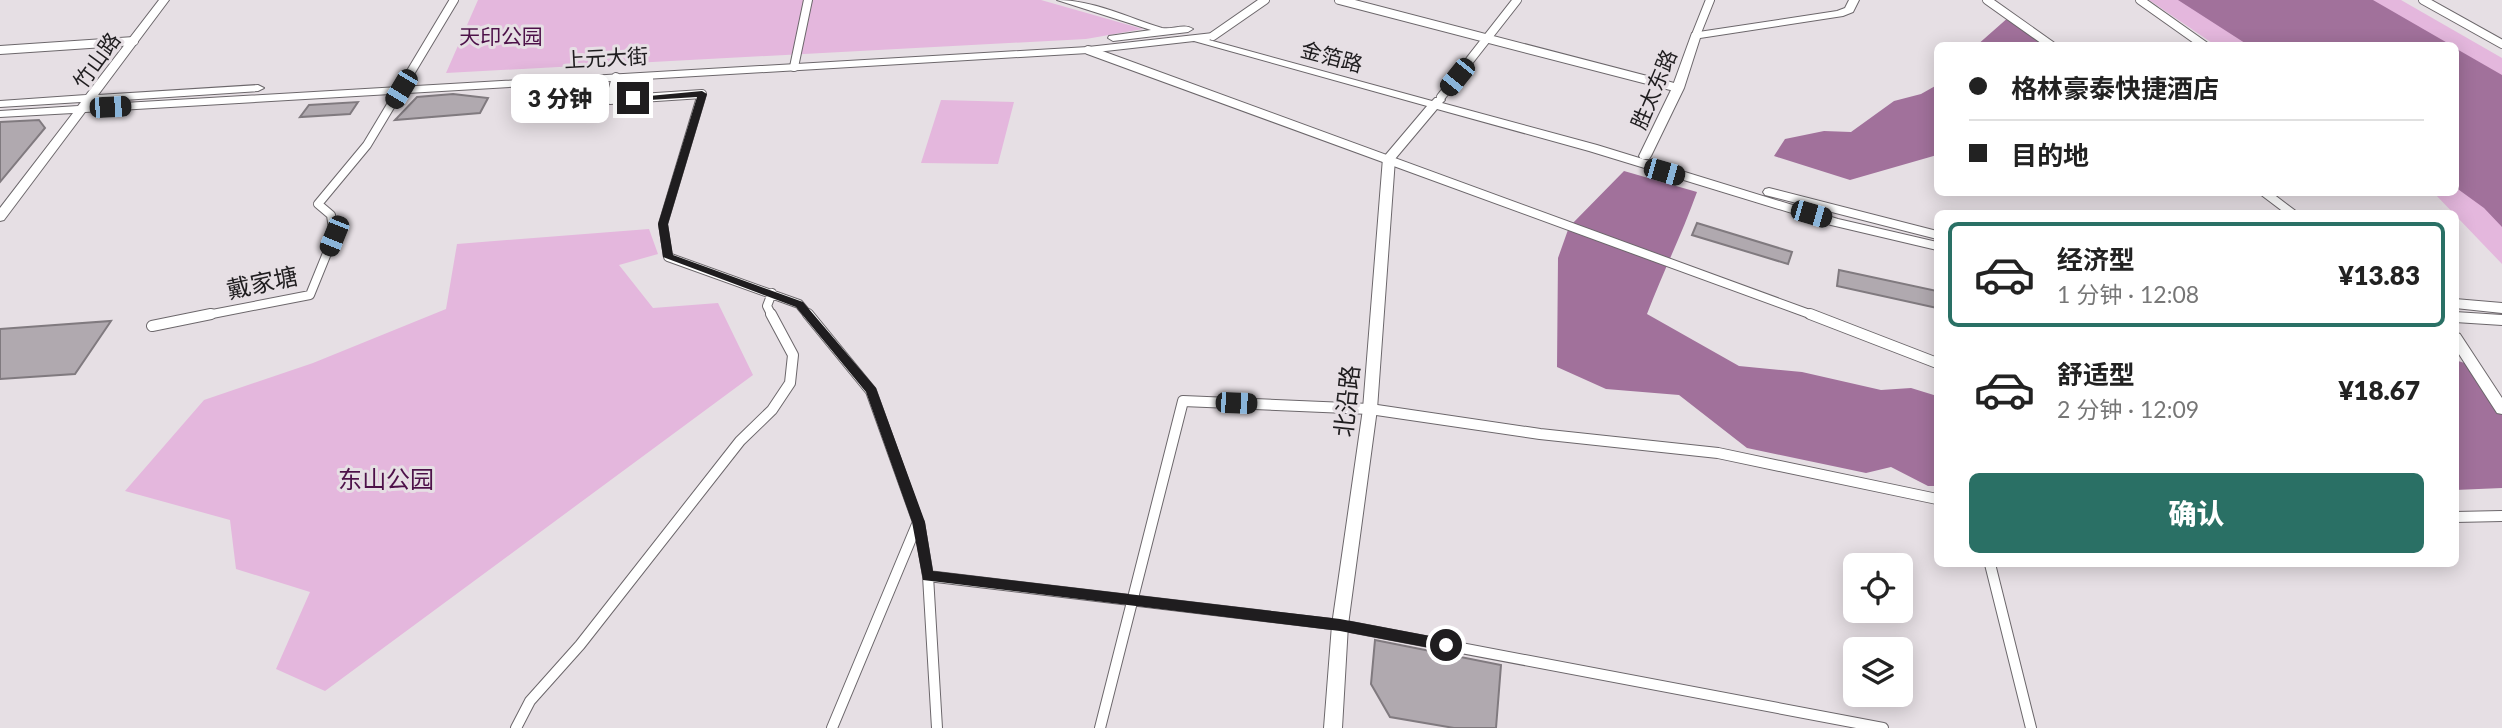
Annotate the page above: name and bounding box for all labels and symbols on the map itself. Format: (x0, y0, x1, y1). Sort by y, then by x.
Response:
park label: 天印公园 (459, 23, 543, 48)
street label: 竹山路 (67, 27, 125, 93)
street label: 金箔路 (1298, 36, 1366, 76)
street label: 上元大街 (563, 42, 649, 72)
street label: 胜太东路 (1625, 45, 1681, 133)
car (1436, 54, 1479, 100)
car (382, 66, 421, 112)
callout: 3 分钟 (510, 74, 608, 122)
route end (617, 82, 649, 114)
car (89, 95, 132, 119)
car (1641, 156, 1688, 188)
car (1788, 198, 1835, 230)
car (317, 213, 352, 259)
street label: 戴家塘 (224, 260, 300, 304)
street label: 北沿路 (1328, 364, 1364, 438)
car (1215, 392, 1258, 414)
park label: 东山公园 (338, 464, 434, 493)
route start (1430, 629, 1462, 661)

